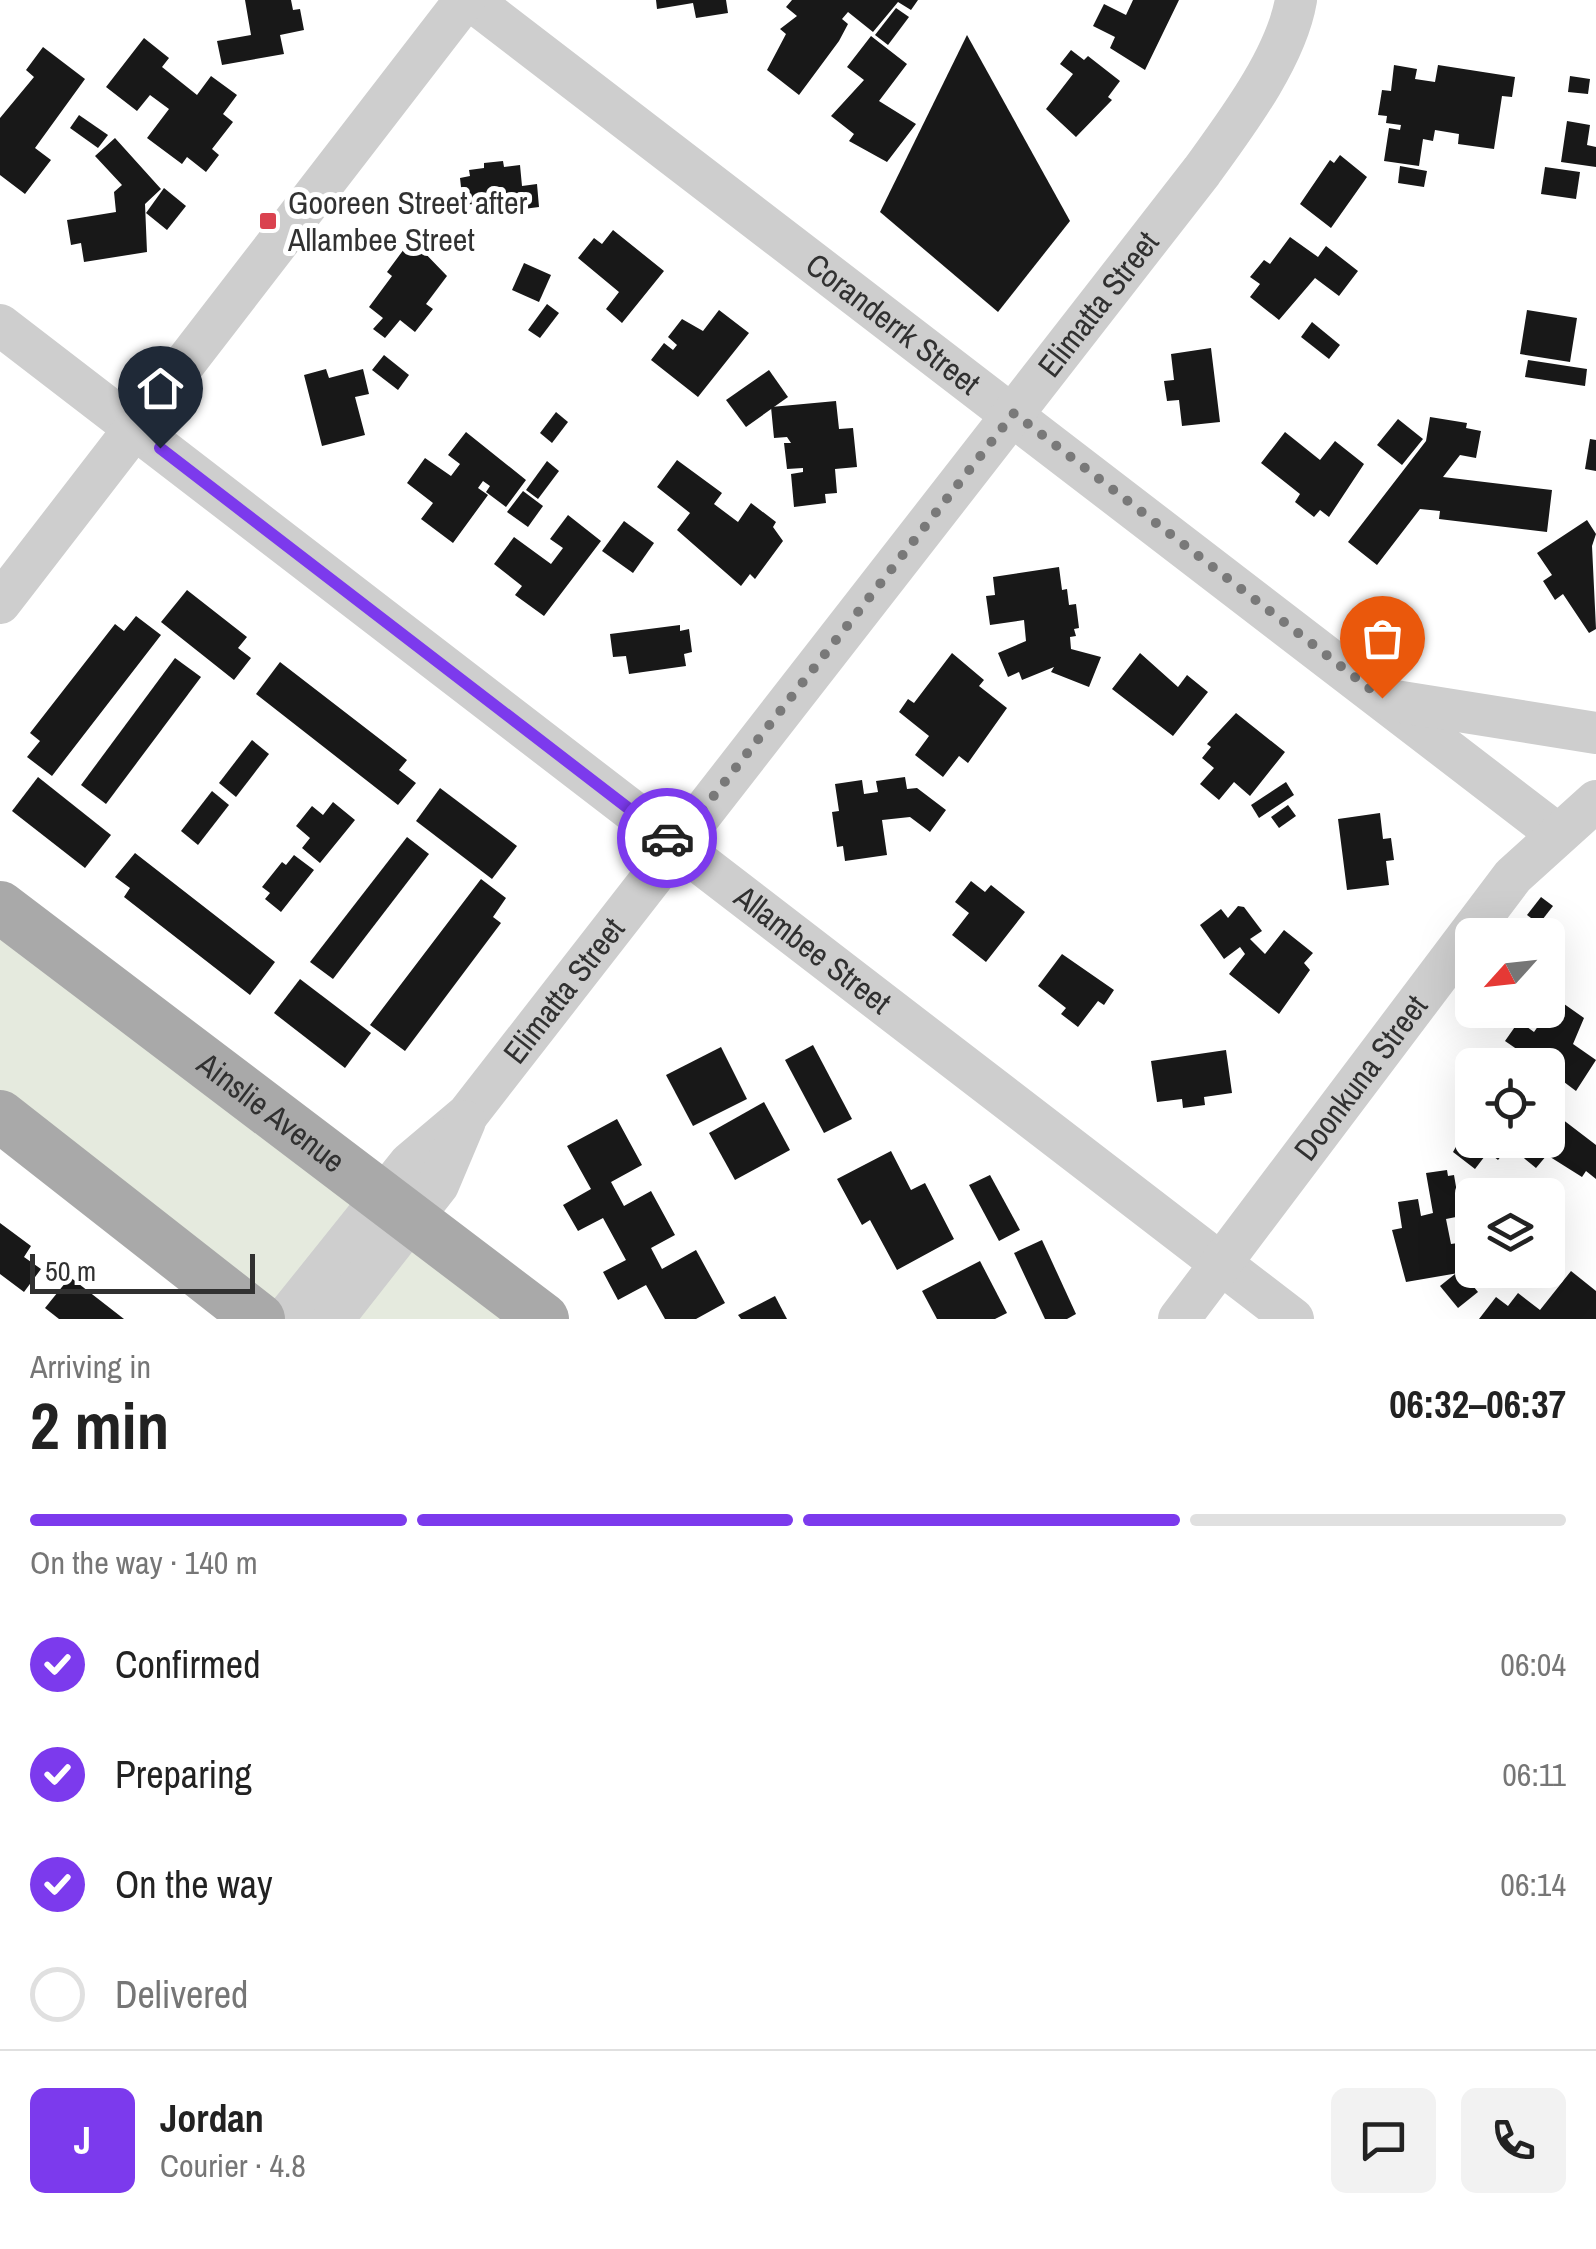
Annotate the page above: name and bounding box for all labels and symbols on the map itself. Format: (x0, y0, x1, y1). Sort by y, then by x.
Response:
place label: Gooreen Street after Allambee Street (287, 181, 527, 261)
marker: Gooreen Street after Allambee Street (257, 210, 279, 232)
street label: Elimatta Street (1028, 222, 1168, 386)
street label: Coranderrk Street (797, 243, 989, 404)
pin (118, 346, 203, 449)
pin (1340, 596, 1425, 699)
courier (617, 788, 717, 888)
street label: Allambee Street (725, 875, 900, 1023)
street label: Elimatta Street (493, 909, 634, 1072)
north arrow (1455, 918, 1565, 1028)
street label: Doonkuna Street (1284, 986, 1437, 1169)
street label: Ainslie Avenue (188, 1042, 354, 1182)
scale bar (30, 1249, 255, 1294)

